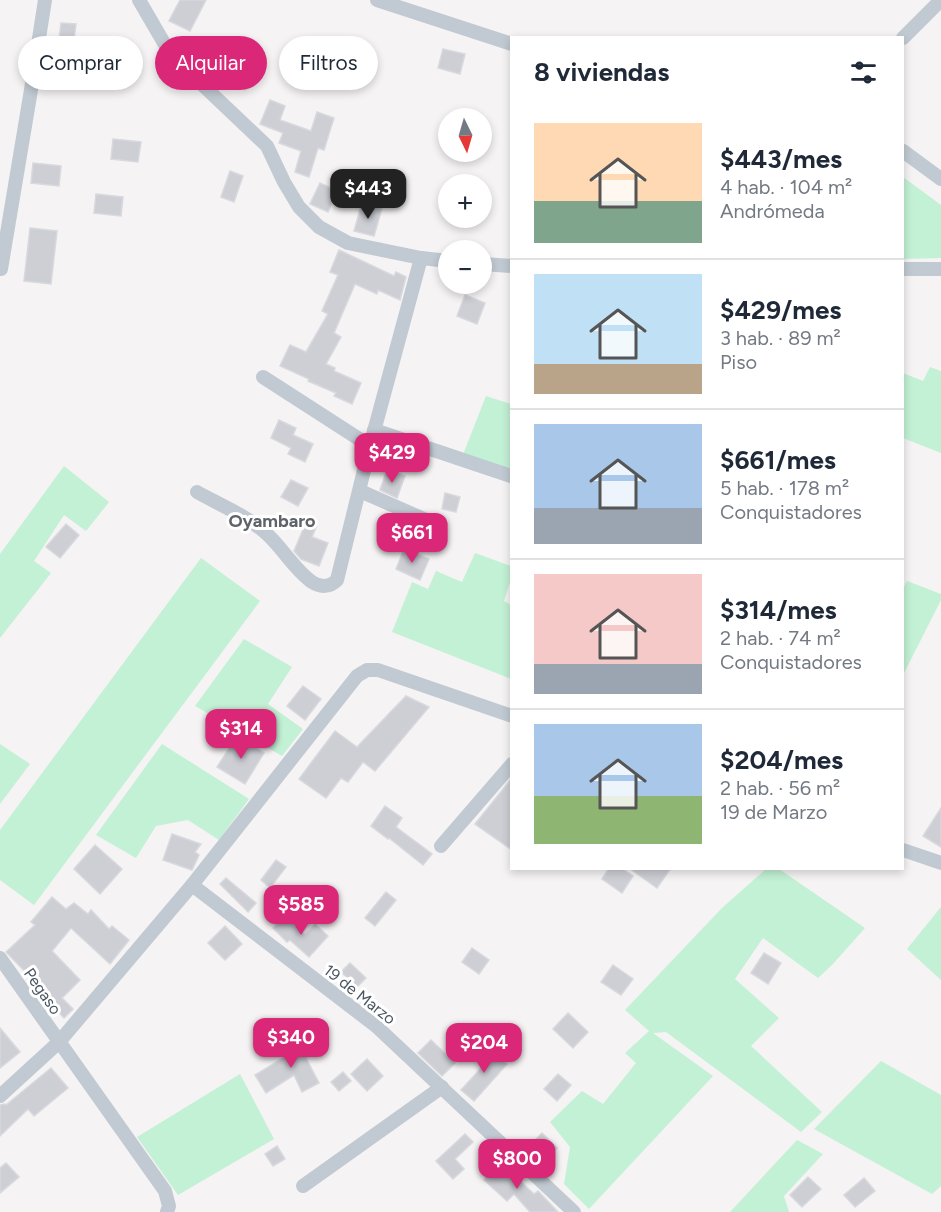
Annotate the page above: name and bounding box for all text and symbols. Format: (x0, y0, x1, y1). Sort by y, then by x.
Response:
chip: Comprar (18, 36, 143, 90)
chip: Alquilar (155, 36, 267, 90)
chip: Filtros (279, 36, 378, 90)
text: 8 viviendas (534, 56, 669, 88)
icon: filters (847, 56, 880, 89)
north arrow (438, 108, 492, 162)
map controls (438, 108, 492, 294)
text: $443/mes (720, 143, 842, 175)
icon: home (582, 147, 654, 219)
pin: $443 (332, 169, 404, 220)
button: + (438, 174, 492, 228)
text: 4 hab. · 104 m² (720, 175, 852, 199)
text: $443 (344, 176, 392, 200)
text: Andrómeda (720, 199, 825, 223)
button: − (438, 240, 492, 294)
text: $429/mes (720, 294, 841, 326)
icon: home (582, 298, 654, 370)
text: 3 hab. · 89 m² (720, 326, 841, 350)
text: Piso (720, 350, 757, 374)
pin: $429 (356, 433, 428, 484)
text: $429 (369, 440, 415, 464)
text: $661/mes (720, 444, 836, 476)
icon: home (582, 448, 654, 520)
text: 5 hab. · 178 m² (720, 476, 849, 500)
text: Conquistadores (720, 500, 862, 524)
district label: Oyambaro (228, 510, 316, 532)
pin: $661 (376, 513, 448, 564)
text: $661 (391, 520, 433, 544)
text: $314/mes (720, 594, 837, 626)
icon: home (582, 598, 654, 670)
text: 2 hab. · 74 m² (720, 626, 841, 650)
text: Conquistadores (720, 650, 862, 674)
pin: $314 (205, 709, 277, 760)
text: $314 (219, 716, 263, 740)
text: $204/mes (720, 744, 843, 776)
icon: home (582, 748, 654, 820)
text: 2 hab. · 56 m² (720, 776, 840, 800)
text: 19 de Marzo (720, 800, 827, 824)
pin: $585 (265, 885, 337, 936)
text: $585 (278, 892, 324, 916)
street label: 19 de Marzo (320, 960, 399, 1028)
street label: Pegaso (20, 964, 65, 1018)
pin: $340 (255, 1018, 327, 1069)
pin: $204 (448, 1023, 520, 1074)
text: $340 (267, 1025, 315, 1049)
text: $204 (460, 1030, 508, 1054)
pin: $800 (481, 1139, 553, 1190)
text: $800 (492, 1146, 542, 1170)

